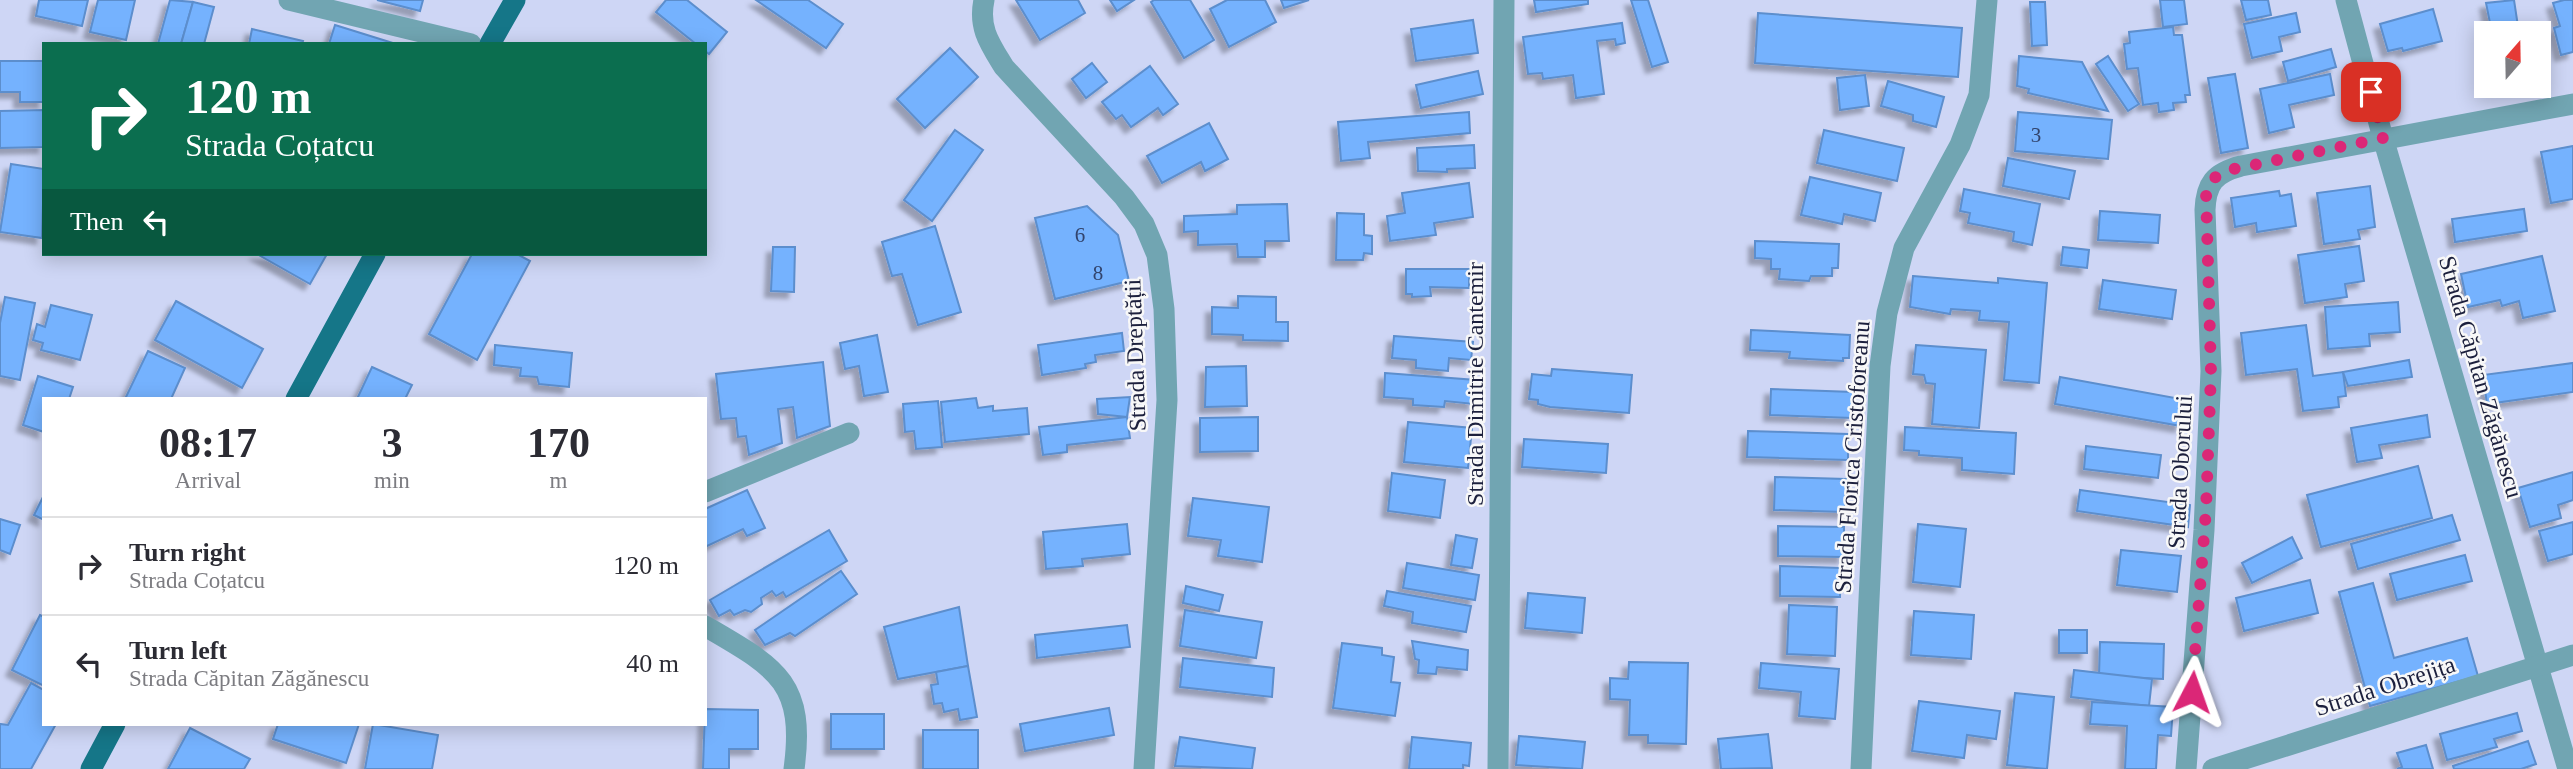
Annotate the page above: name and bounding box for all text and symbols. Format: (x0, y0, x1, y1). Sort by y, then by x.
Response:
north arrow (2474, 21, 2552, 98)
map controls (2474, 21, 2551, 98)
pin (2341, 62, 2401, 122)
text: 120 m (185, 69, 312, 124)
icon: right (70, 70, 161, 161)
icon: arrive (2352, 73, 2390, 111)
house number: 3 (2031, 123, 2041, 147)
text: Strada Coțatcu (185, 127, 374, 163)
icon: left (137, 203, 175, 241)
text: Then (70, 207, 123, 236)
house number: 6 (1075, 223, 1085, 247)
street label: Strada Căpitan Zăgănescu (2434, 253, 2528, 501)
house number: 8 (1093, 261, 1103, 285)
street label: Strada Dimitrie Cantemir (1462, 262, 1488, 506)
street label: Strada Dreptății (1119, 278, 1151, 432)
street label: Strada Florica Cristoforeanu (1830, 320, 1874, 594)
street label: Strada Oborului (2163, 394, 2197, 550)
text: 08:17 (159, 420, 257, 466)
text: 3 (381, 420, 402, 466)
text: 170 (527, 420, 590, 466)
text: Arrival (175, 468, 241, 493)
text: min (374, 468, 410, 493)
text: m (549, 468, 567, 493)
text: Turn right (129, 538, 246, 567)
icon: right (70, 547, 108, 585)
text: 120 m (613, 551, 679, 580)
text: Strada Coțatcu (129, 568, 265, 593)
text: Turn left (129, 636, 227, 665)
icon: left (70, 645, 108, 683)
text: 40 m (626, 649, 679, 678)
street label: Strada Obrejița (2312, 651, 2459, 721)
position arrow (2155, 655, 2229, 729)
text: Strada Căpitan Zăgănescu (129, 666, 369, 691)

